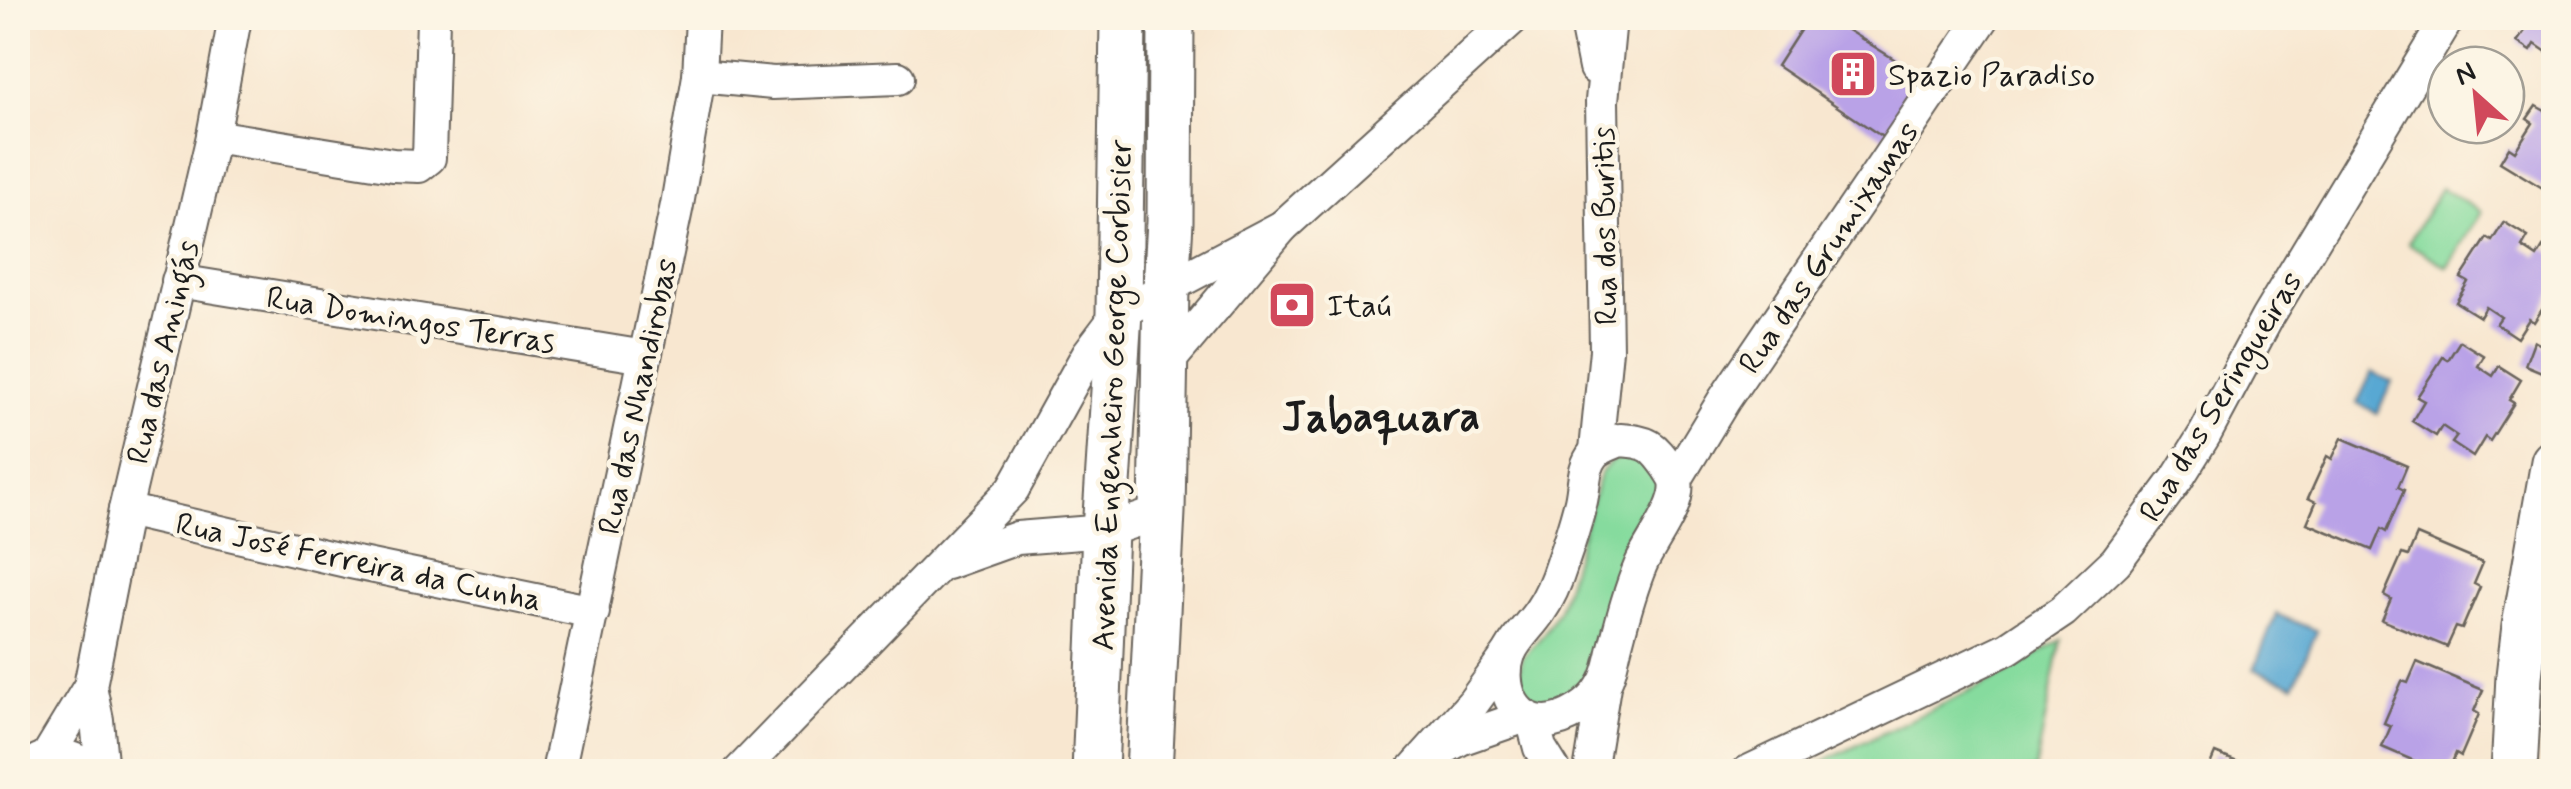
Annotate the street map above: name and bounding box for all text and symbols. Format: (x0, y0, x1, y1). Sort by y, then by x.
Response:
north arrow (2426, 45, 2526, 145)
building icon: Spazio Paradiso (1827, 48, 1879, 100)
text: N (2449, 54, 2482, 96)
place label: Spazio Paradiso (1888, 55, 2095, 97)
street label: Rua das Grumixamas (1730, 114, 1930, 382)
street label: Rua dos Buritis (1583, 126, 1629, 325)
street label: Avenida Engenheiro George Corbisier (1083, 138, 1146, 651)
street label: Rua das Aningás (118, 237, 213, 469)
street label: Rua das Nhandirobas (589, 254, 689, 538)
street label: Rua das Seringueiras (2130, 264, 2315, 531)
street label: Rua Domingos Terras (263, 277, 558, 365)
bank icon: Itaú (1266, 279, 1318, 331)
place label: Itaú (1327, 286, 1391, 328)
district label: Jabaquara (1282, 391, 1480, 446)
street label: Rua José Ferreira da Cunha (172, 504, 545, 622)

